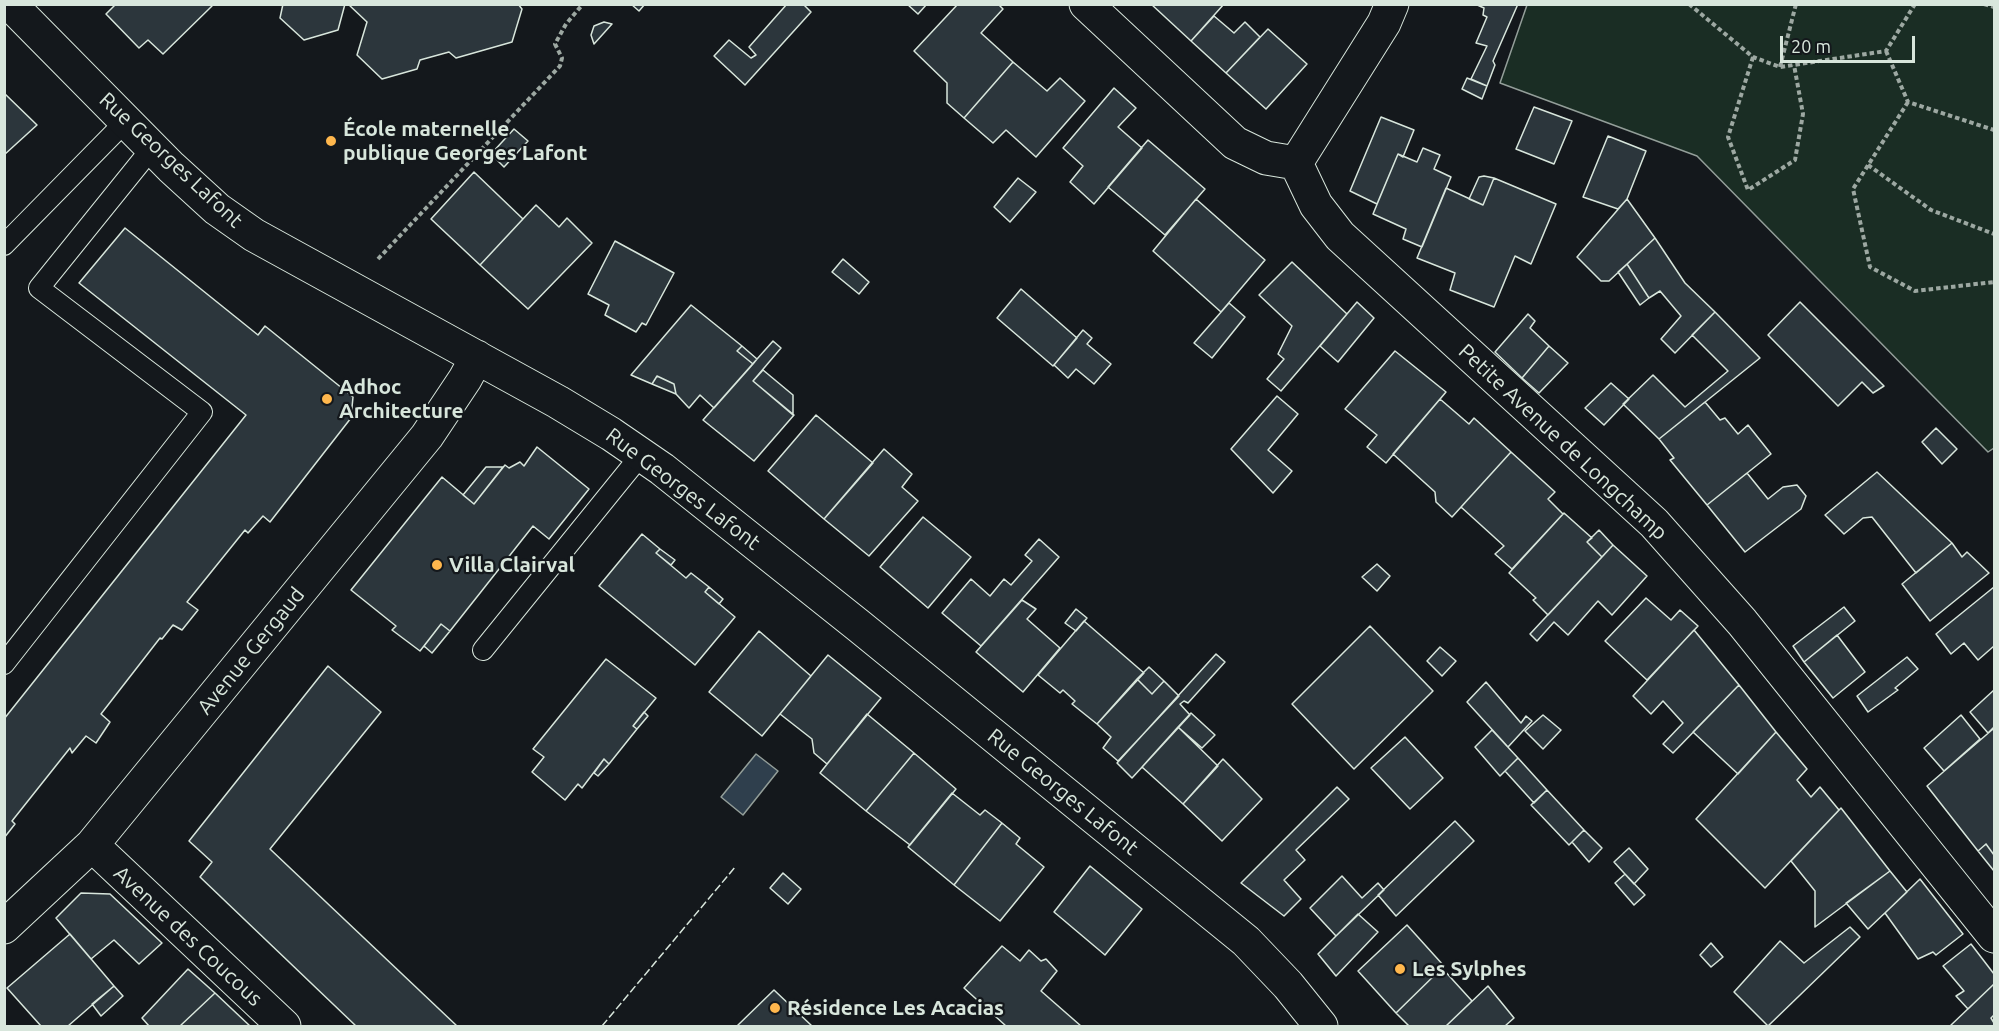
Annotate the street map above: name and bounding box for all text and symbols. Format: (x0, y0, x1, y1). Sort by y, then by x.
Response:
scale bar (1783, 24, 1918, 62)
text: 20 m (1791, 36, 1831, 56)
street label: Rue Georges Lafont (94, 87, 248, 233)
place label: École maternelle publique Georges Lafont (343, 116, 587, 166)
marker: École maternelle publique Georges Lafont (324, 134, 338, 148)
street label: Petite Avenue de Longchamp (1454, 339, 1672, 545)
place label: Adhoc Architecture (339, 374, 464, 424)
marker: Adhoc Architecture (320, 392, 334, 406)
street label: Rue Georges Lafont (601, 423, 765, 555)
place label: Villa Clairval (449, 552, 575, 578)
marker: Villa Clairval (430, 558, 444, 572)
street label: Avenue Gergaud (192, 582, 310, 720)
street label: Rue Georges Lafont (982, 723, 1144, 861)
street label: Avenue des Coucous (109, 861, 267, 1011)
place label: Les Sylphes (1412, 956, 1527, 982)
marker: Les Sylphes (1393, 962, 1407, 976)
place label: Résidence Les Acacias (787, 995, 1004, 1021)
marker: Résidence Les Acacias (768, 1001, 782, 1015)

